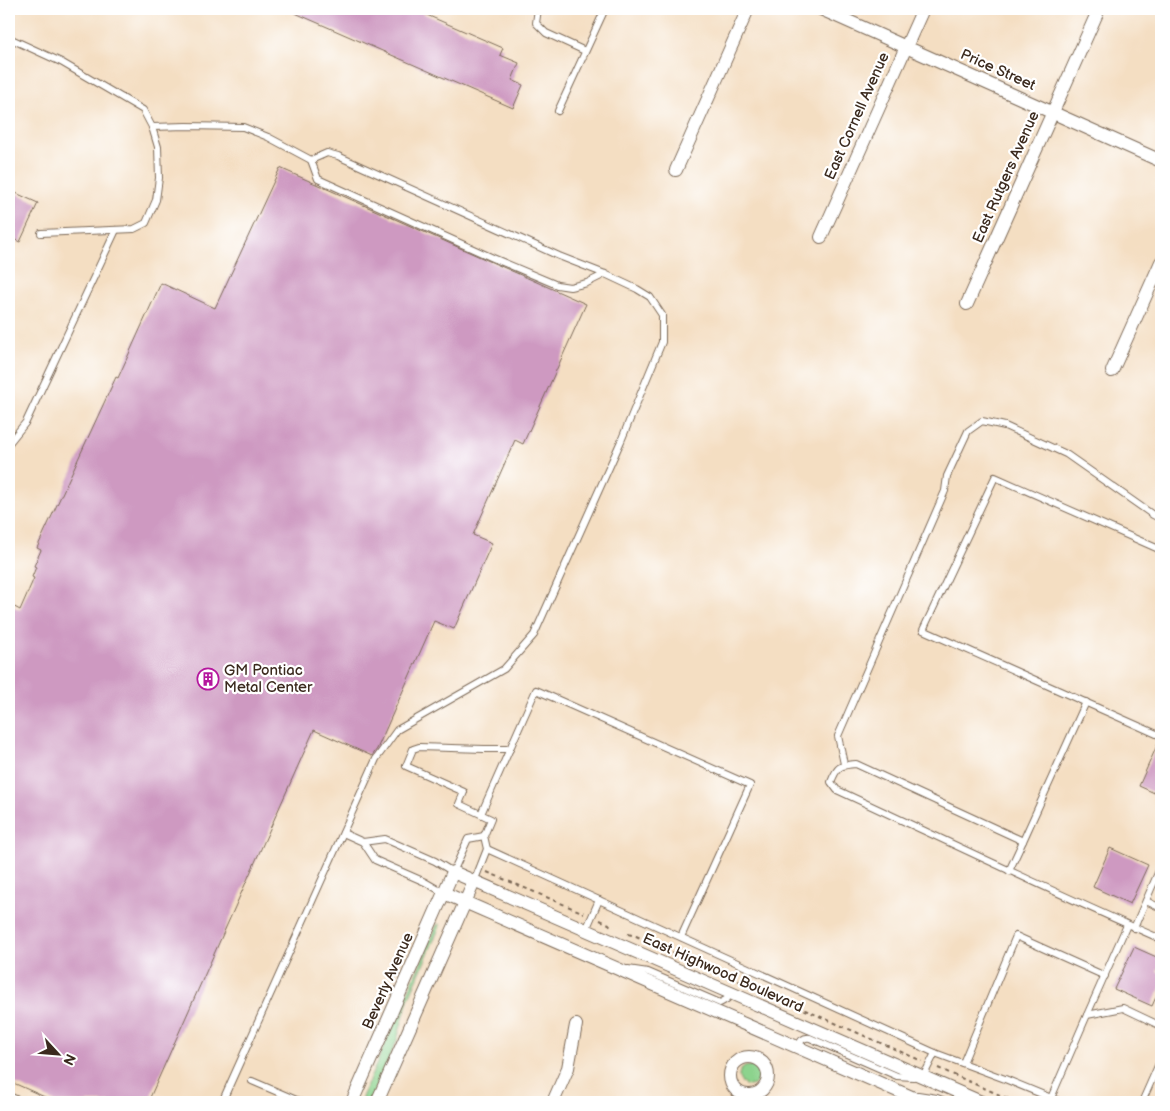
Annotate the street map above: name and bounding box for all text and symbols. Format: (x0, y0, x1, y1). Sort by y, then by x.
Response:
street label: Price Street (958, 45, 1039, 95)
street label: East Cornell Avenue (820, 49, 894, 183)
street label: East Rutgers Avenue (968, 108, 1044, 246)
place label: GM Pontiac Metal Center (224, 661, 313, 697)
building icon: GM Pontiac Metal Center (196, 667, 220, 691)
street label: East Highwood Boulevard (640, 929, 806, 1017)
street label: Beverly Avenue (358, 930, 418, 1032)
north arrow (32, 1028, 82, 1078)
text: N (59, 1051, 79, 1068)

